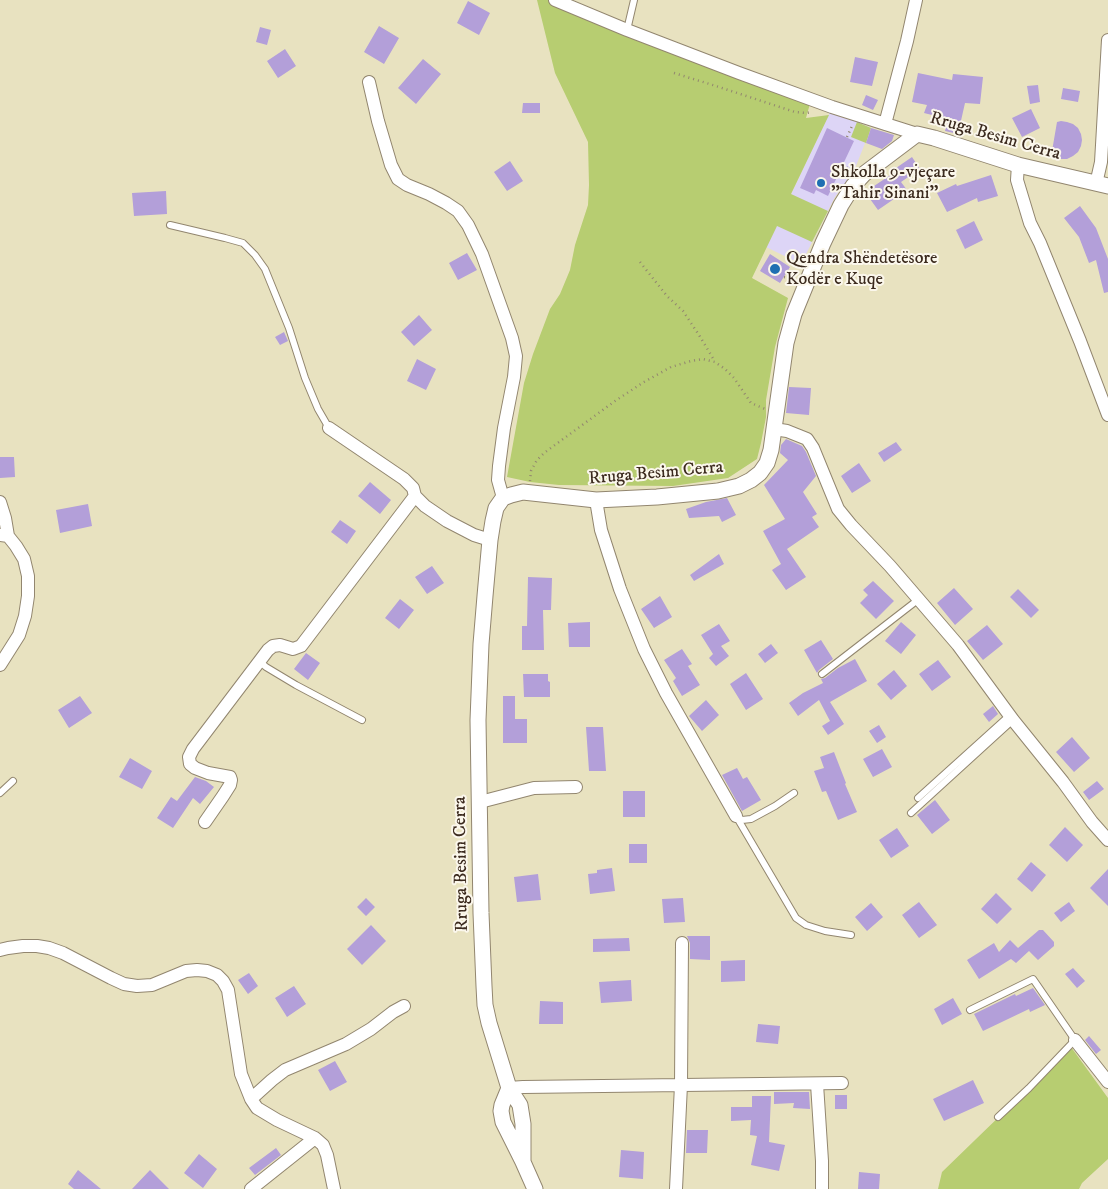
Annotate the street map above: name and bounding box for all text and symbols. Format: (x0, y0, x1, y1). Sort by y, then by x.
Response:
street label: Rruga Besim Cerra (927, 108, 1063, 166)
place label: Shkolla 9-vjeçare "Tahir Sinani" (831, 162, 955, 204)
marker: Shkolla 9-vjeçare "Tahir Sinani" (815, 177, 827, 189)
place label: Qendra Shëndetësore Kodër e Kuqe (786, 248, 937, 290)
marker: Qendra Shëndetësore Kodër e Kuqe (768, 262, 782, 276)
street label: Rruga Besim Cerra (588, 457, 724, 491)
street label: Rruga Besim Cerra (450, 796, 474, 932)

